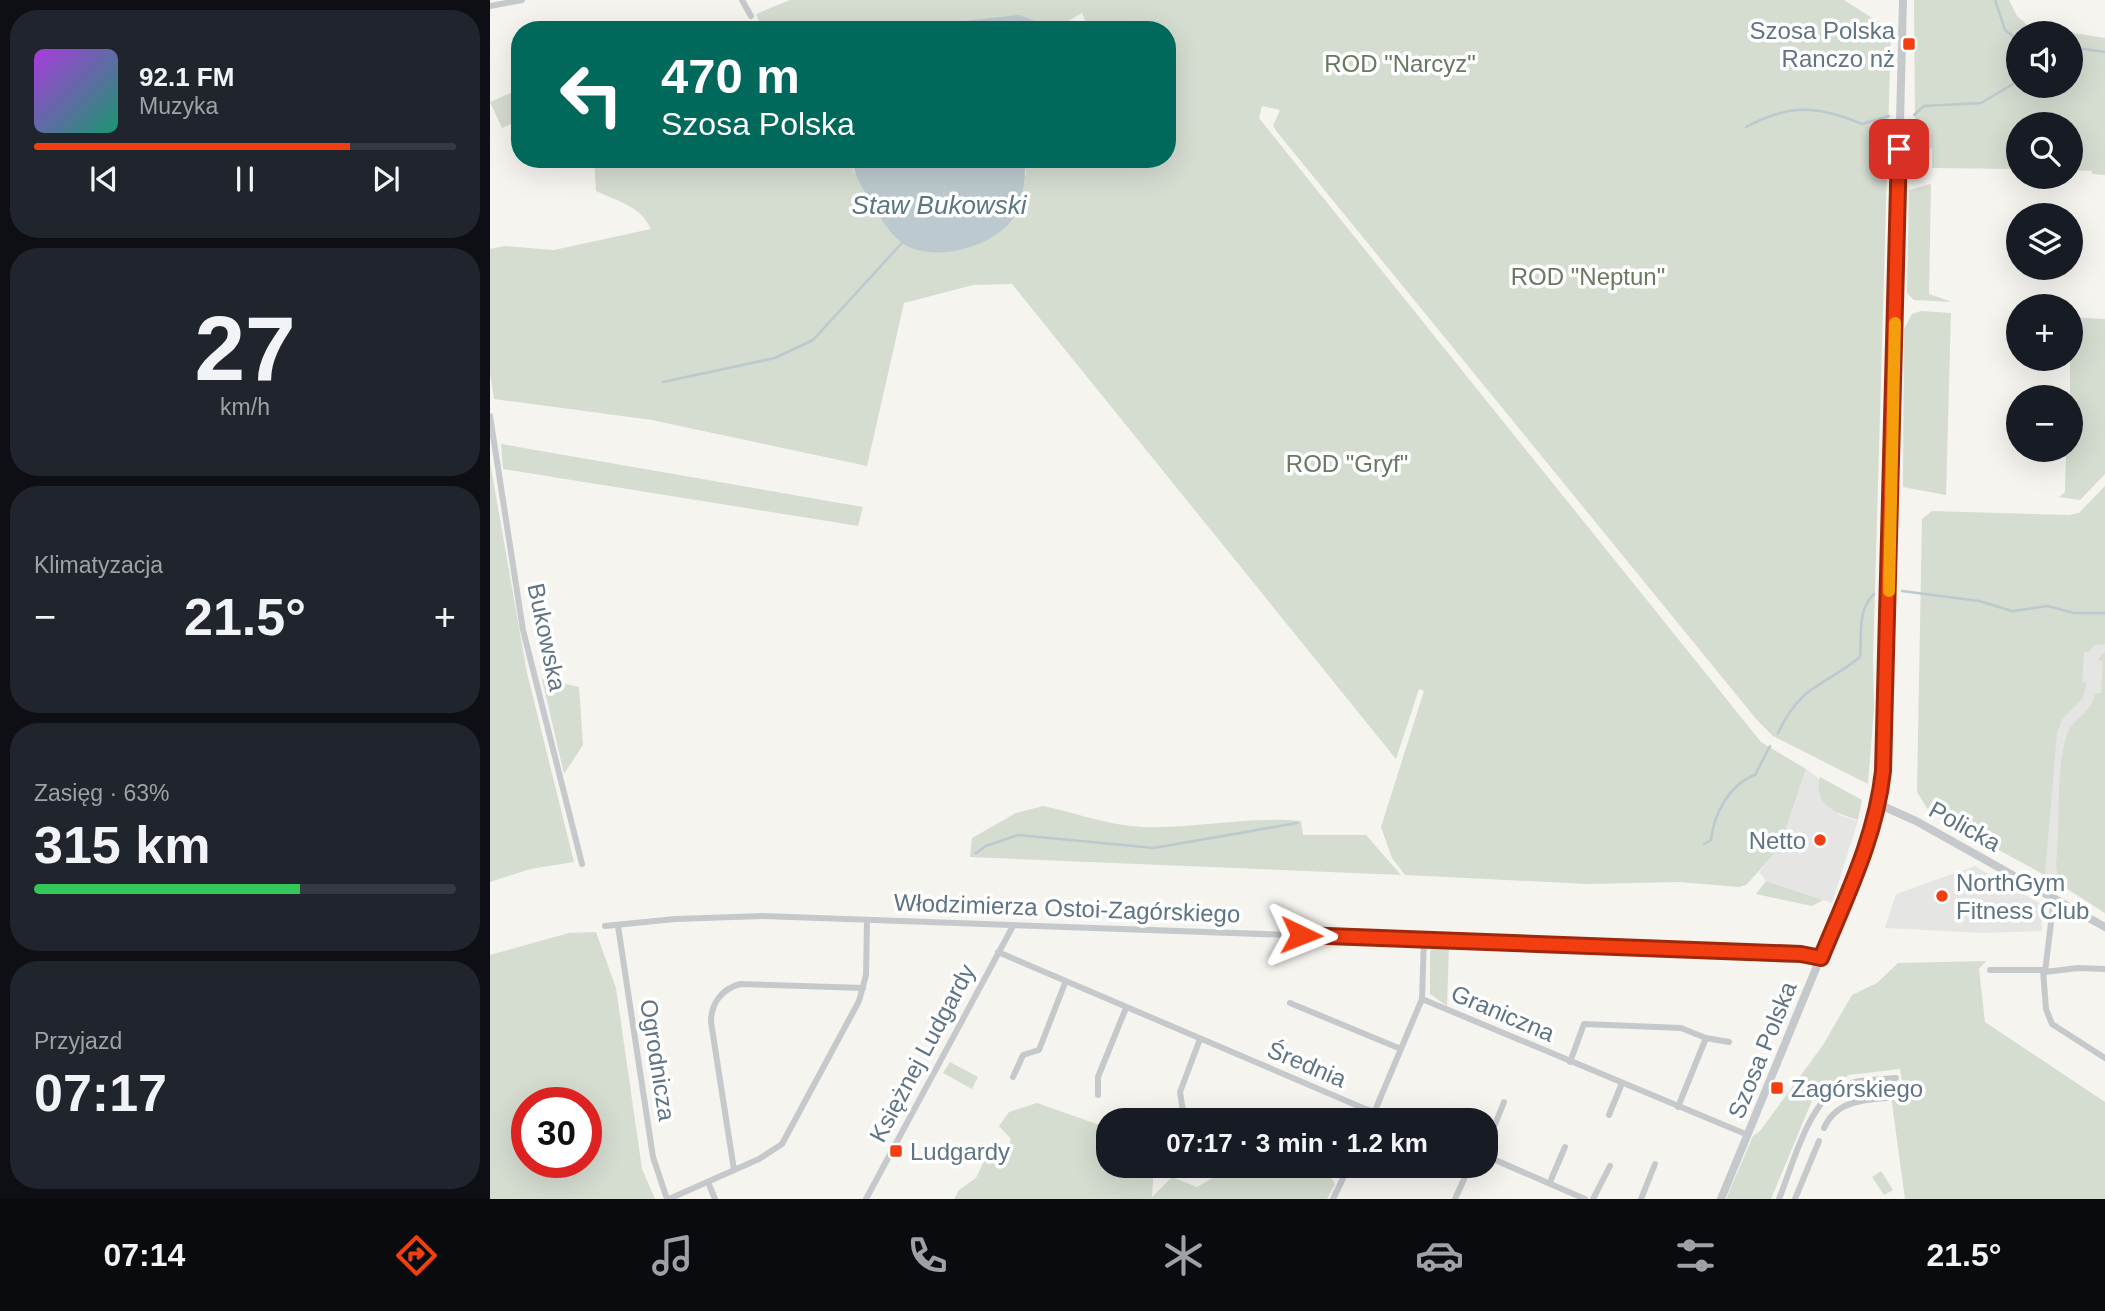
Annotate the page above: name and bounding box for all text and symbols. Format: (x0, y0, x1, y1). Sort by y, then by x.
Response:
place label: Szosa Polska Ranczo nż (1750, 17, 1896, 72)
map controls (2006, 21, 2083, 462)
button: sound (2006, 21, 2083, 98)
marker: Szosa Polska Ranczo nż (1901, 36, 1917, 52)
icon: left (546, 49, 637, 140)
text: 470 m (661, 49, 800, 103)
park label: ROD "Narcyz" (1324, 50, 1476, 77)
text: 92.1 FM (139, 62, 234, 92)
text: Muzyka (139, 93, 218, 119)
text: Szosa Polska (661, 106, 855, 142)
button: search (2006, 112, 2083, 189)
pin (1869, 119, 1929, 179)
icon: arrive (1880, 130, 1918, 168)
icon: previous (85, 160, 123, 198)
icon: pause (226, 160, 264, 198)
icon: next (367, 160, 405, 198)
water label: Staw Bukowski (852, 190, 1028, 220)
button: layers (2006, 203, 2083, 280)
park label: ROD "Neptun" (1511, 263, 1665, 290)
button: + (2006, 294, 2083, 371)
text: 27 (194, 298, 296, 399)
button: − (2006, 385, 2083, 462)
text: km/h (220, 394, 270, 420)
park label: ROD "Gryf" (1286, 450, 1408, 477)
text: Klimatyzacja (34, 552, 163, 578)
street label: Bukowska (522, 581, 572, 694)
text: 21.5° (184, 588, 306, 646)
text: − (34, 596, 56, 638)
text: + (434, 596, 456, 638)
text: Zasięg · 63% (34, 780, 170, 806)
street label: Policka (1925, 795, 2006, 857)
text: 315 km (34, 816, 210, 874)
place label: Netto (1749, 827, 1806, 854)
marker: Netto (1812, 832, 1828, 848)
place label: NorthGym Fitness Club (1956, 869, 2089, 924)
street label: Włodzimierza Ostoi-Zagórskiego (893, 888, 1241, 928)
marker: NorthGym Fitness Club (1934, 888, 1950, 904)
position arrow (1264, 898, 1338, 972)
street label: Księżnej Ludgardy (864, 959, 980, 1147)
street label: Szosa Polska (1722, 977, 1802, 1122)
street label: Graniczna (1447, 979, 1559, 1047)
street label: Ogrodnicza (635, 997, 681, 1123)
text: Przyjazd (34, 1028, 122, 1054)
street label: Średnia (1264, 1035, 1351, 1093)
text: 07:17 (34, 1064, 167, 1122)
place label: Zagórskiego (1791, 1075, 1923, 1102)
marker: Zagórskiego (1769, 1080, 1785, 1096)
speed limit sign: 30 (511, 1087, 602, 1178)
text: 07:17 · 3 min · 1.2 km (1166, 1128, 1428, 1158)
place label: Ludgardy (910, 1138, 1010, 1165)
marker: Ludgardy (888, 1143, 904, 1159)
icon: directions (392, 1231, 441, 1280)
icon: music (648, 1231, 697, 1280)
icon: phone (903, 1231, 952, 1280)
icon: climate (1159, 1231, 1208, 1280)
icon: car (1415, 1231, 1464, 1280)
icon: filters (1671, 1231, 1720, 1280)
text: 07:14 (103, 1237, 185, 1273)
text: 21.5° (1926, 1237, 2002, 1273)

